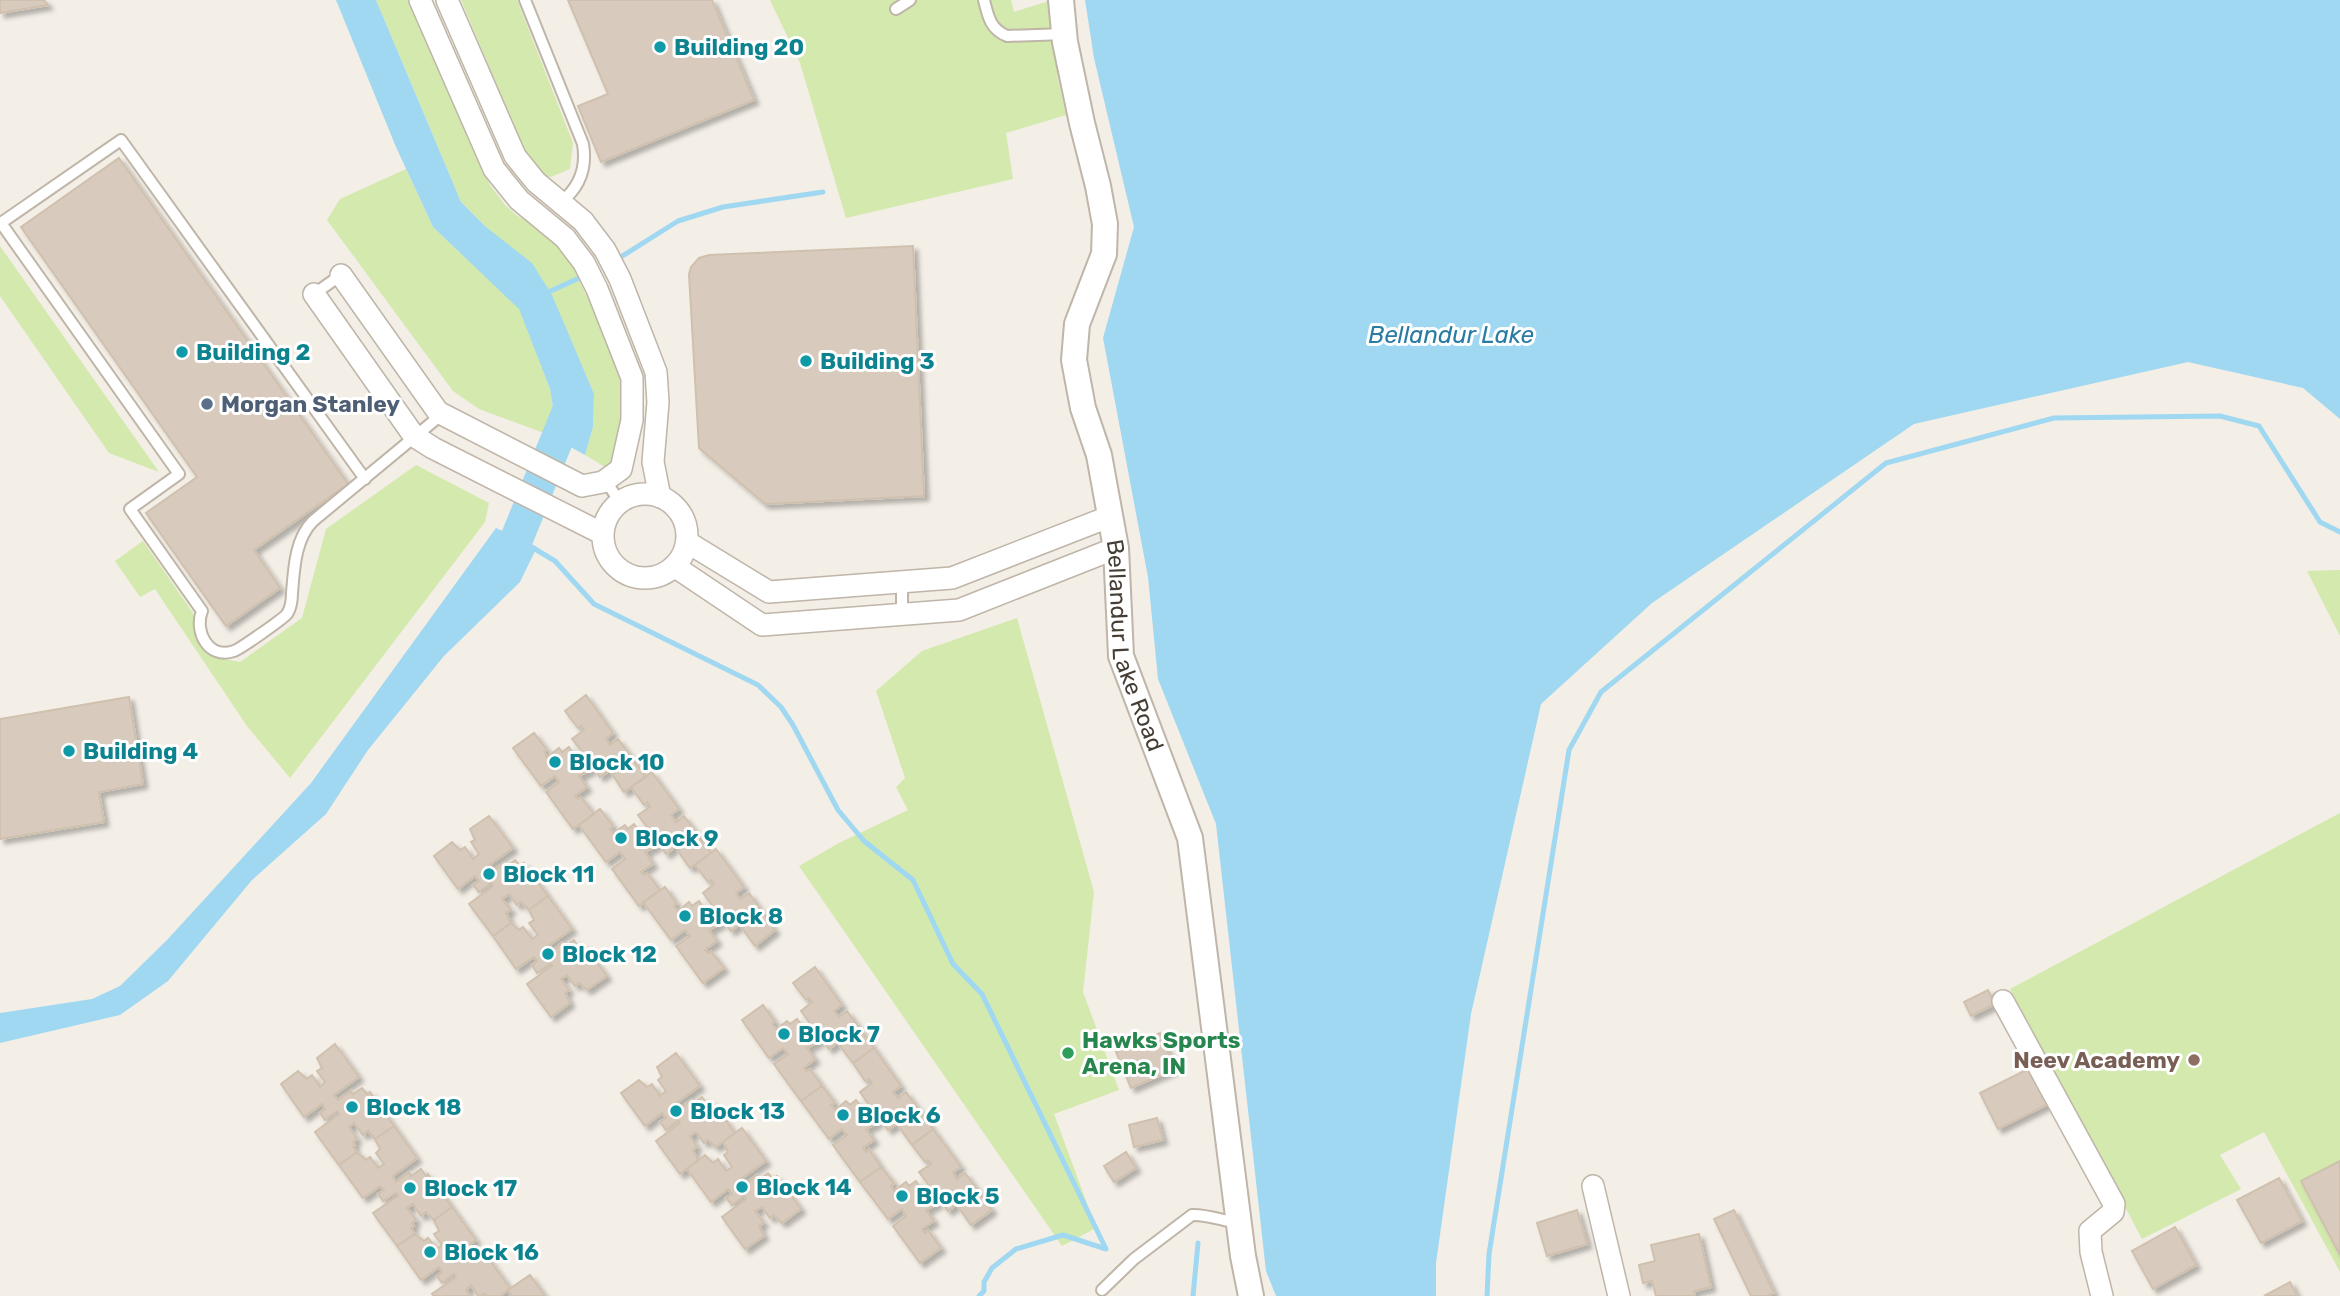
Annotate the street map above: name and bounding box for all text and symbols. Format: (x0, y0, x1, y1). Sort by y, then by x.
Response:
place label: Building 20 (674, 33, 804, 61)
marker: Building 20 (652, 39, 668, 55)
water label: Bellandur Lake (1368, 321, 1534, 349)
place label: Building 2 (196, 338, 310, 366)
marker: Building 2 (174, 344, 190, 360)
place label: Building 3 (820, 347, 935, 375)
marker: Building 3 (798, 353, 814, 369)
place label: Morgan Stanley (221, 390, 400, 418)
marker: Morgan Stanley (199, 396, 215, 412)
street label: Bellandur Lake Road (1101, 537, 1170, 755)
place label: Building 4 (83, 737, 198, 765)
marker: Building 4 (61, 743, 77, 759)
place label: Block 10 (569, 748, 665, 776)
marker: Block 10 (547, 754, 563, 770)
place label: Block 9 (635, 824, 718, 852)
marker: Block 9 (613, 830, 629, 846)
place label: Block 11 (503, 860, 595, 888)
marker: Block 11 (481, 866, 497, 882)
place label: Block 8 (699, 902, 783, 930)
marker: Block 8 (677, 908, 693, 924)
place label: Block 12 (562, 940, 657, 968)
marker: Block 12 (540, 946, 556, 962)
place label: Block 7 (798, 1020, 880, 1048)
marker: Block 7 (776, 1026, 792, 1042)
place label: Hawks Sports Arena, IN (1082, 1026, 1241, 1080)
marker: Hawks Sports Arena, IN (1060, 1045, 1076, 1061)
place label: Neev Academy (2013, 1046, 2180, 1074)
marker: Neev Academy (2186, 1052, 2202, 1068)
place label: Block 18 (366, 1093, 462, 1121)
place label: Block 13 (690, 1097, 785, 1125)
marker: Block 18 (344, 1099, 360, 1115)
place label: Block 6 (857, 1101, 941, 1129)
marker: Block 13 (668, 1103, 684, 1119)
marker: Block 6 (835, 1107, 851, 1123)
place label: Block 14 (756, 1173, 852, 1201)
place label: Block 17 (424, 1174, 517, 1202)
marker: Block 14 (734, 1179, 750, 1195)
marker: Block 17 (402, 1180, 418, 1196)
place label: Block 5 (916, 1182, 1000, 1210)
marker: Block 5 (894, 1188, 910, 1204)
place label: Block 16 (444, 1238, 539, 1266)
marker: Block 16 (422, 1244, 438, 1260)

